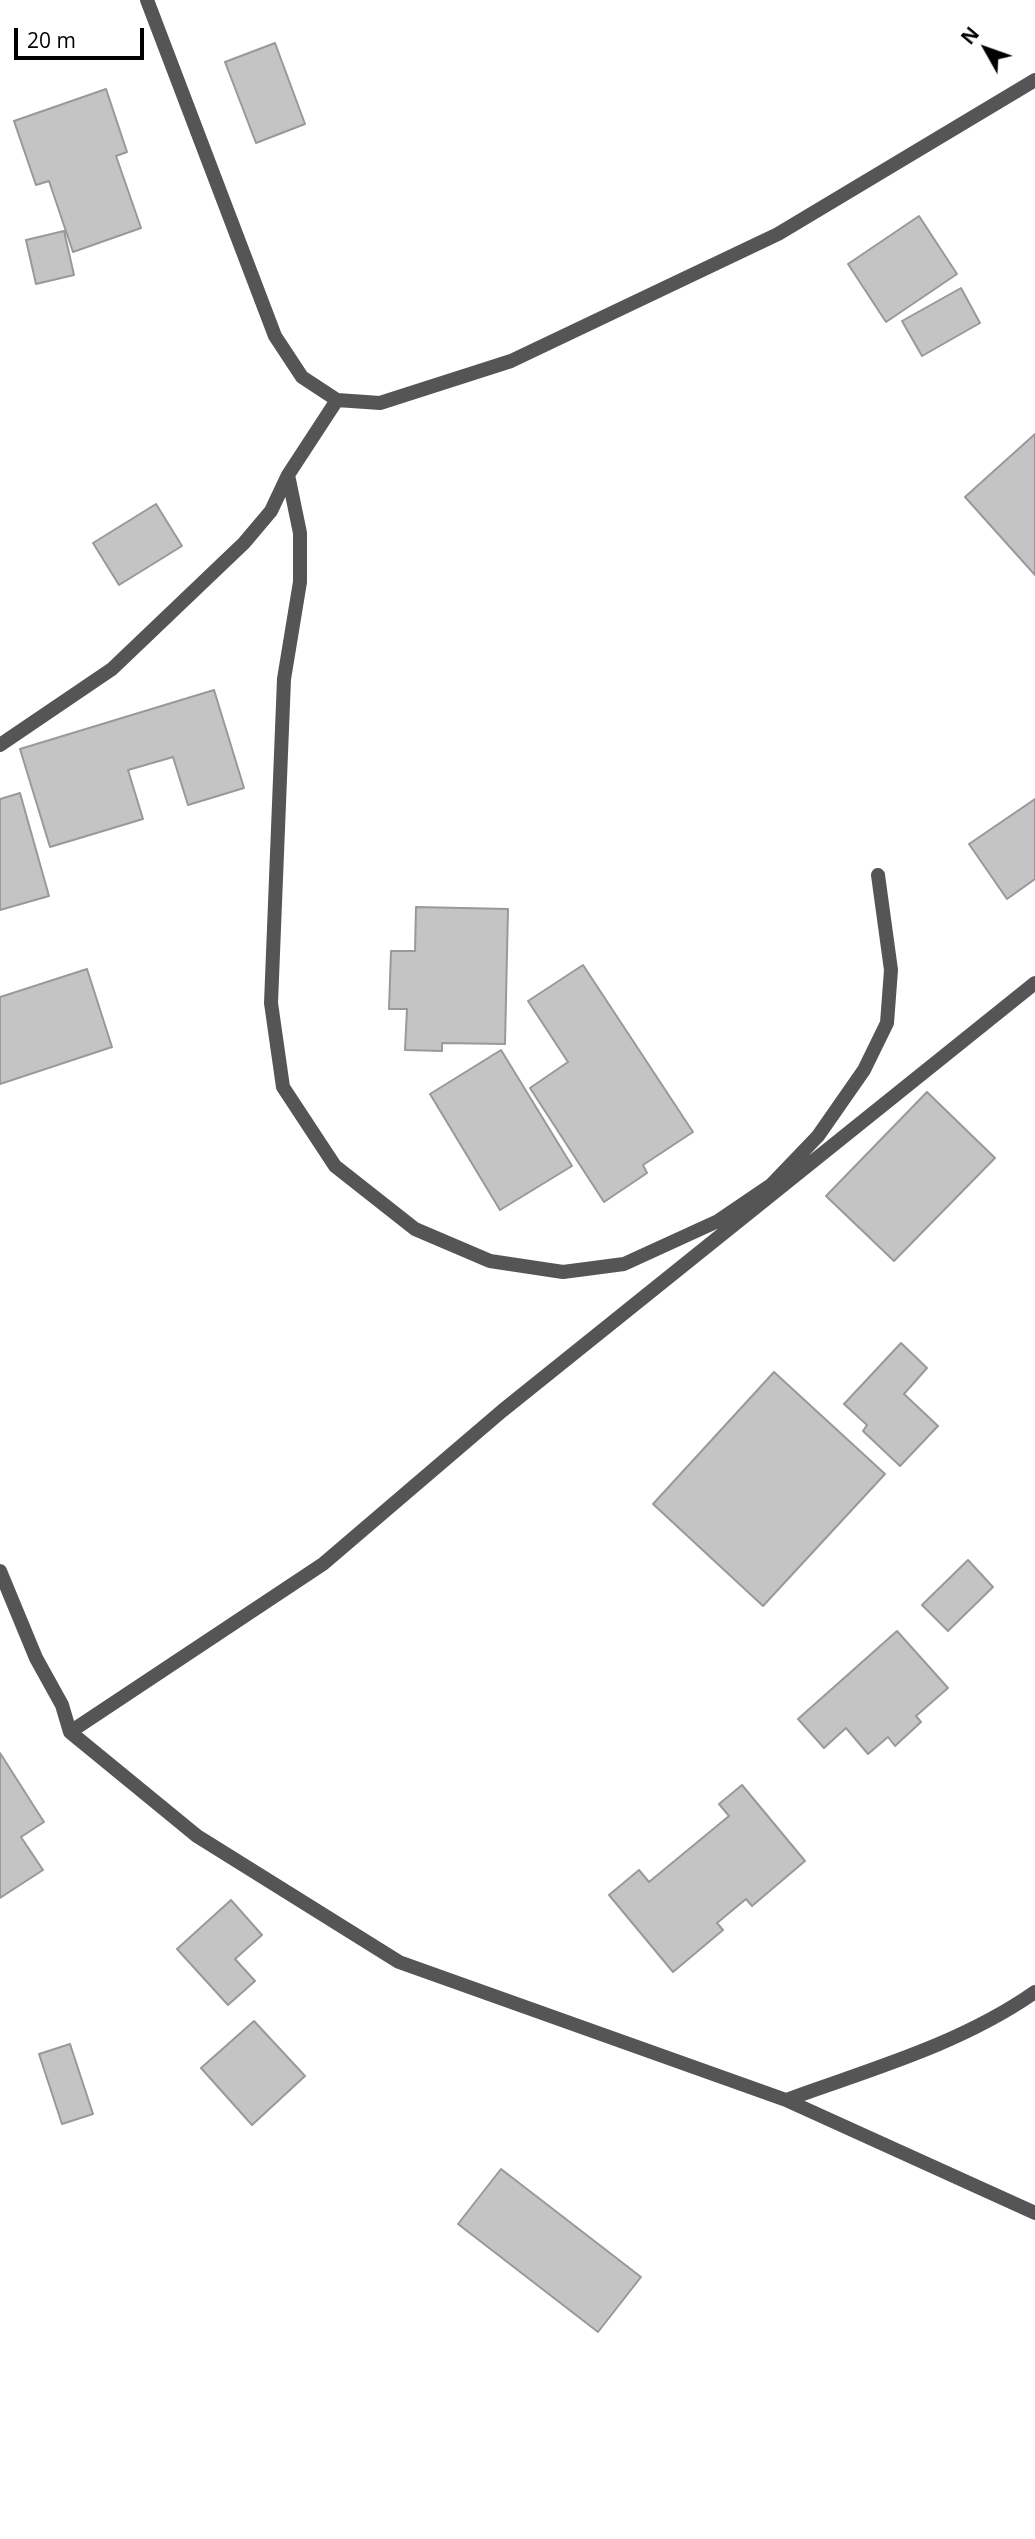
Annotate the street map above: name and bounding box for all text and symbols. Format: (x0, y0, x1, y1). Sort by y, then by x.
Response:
scale bar (18, 14, 147, 58)
north arrow (951, 14, 1021, 84)
text: N (955, 21, 985, 50)
text: 20 m (27, 26, 76, 54)

